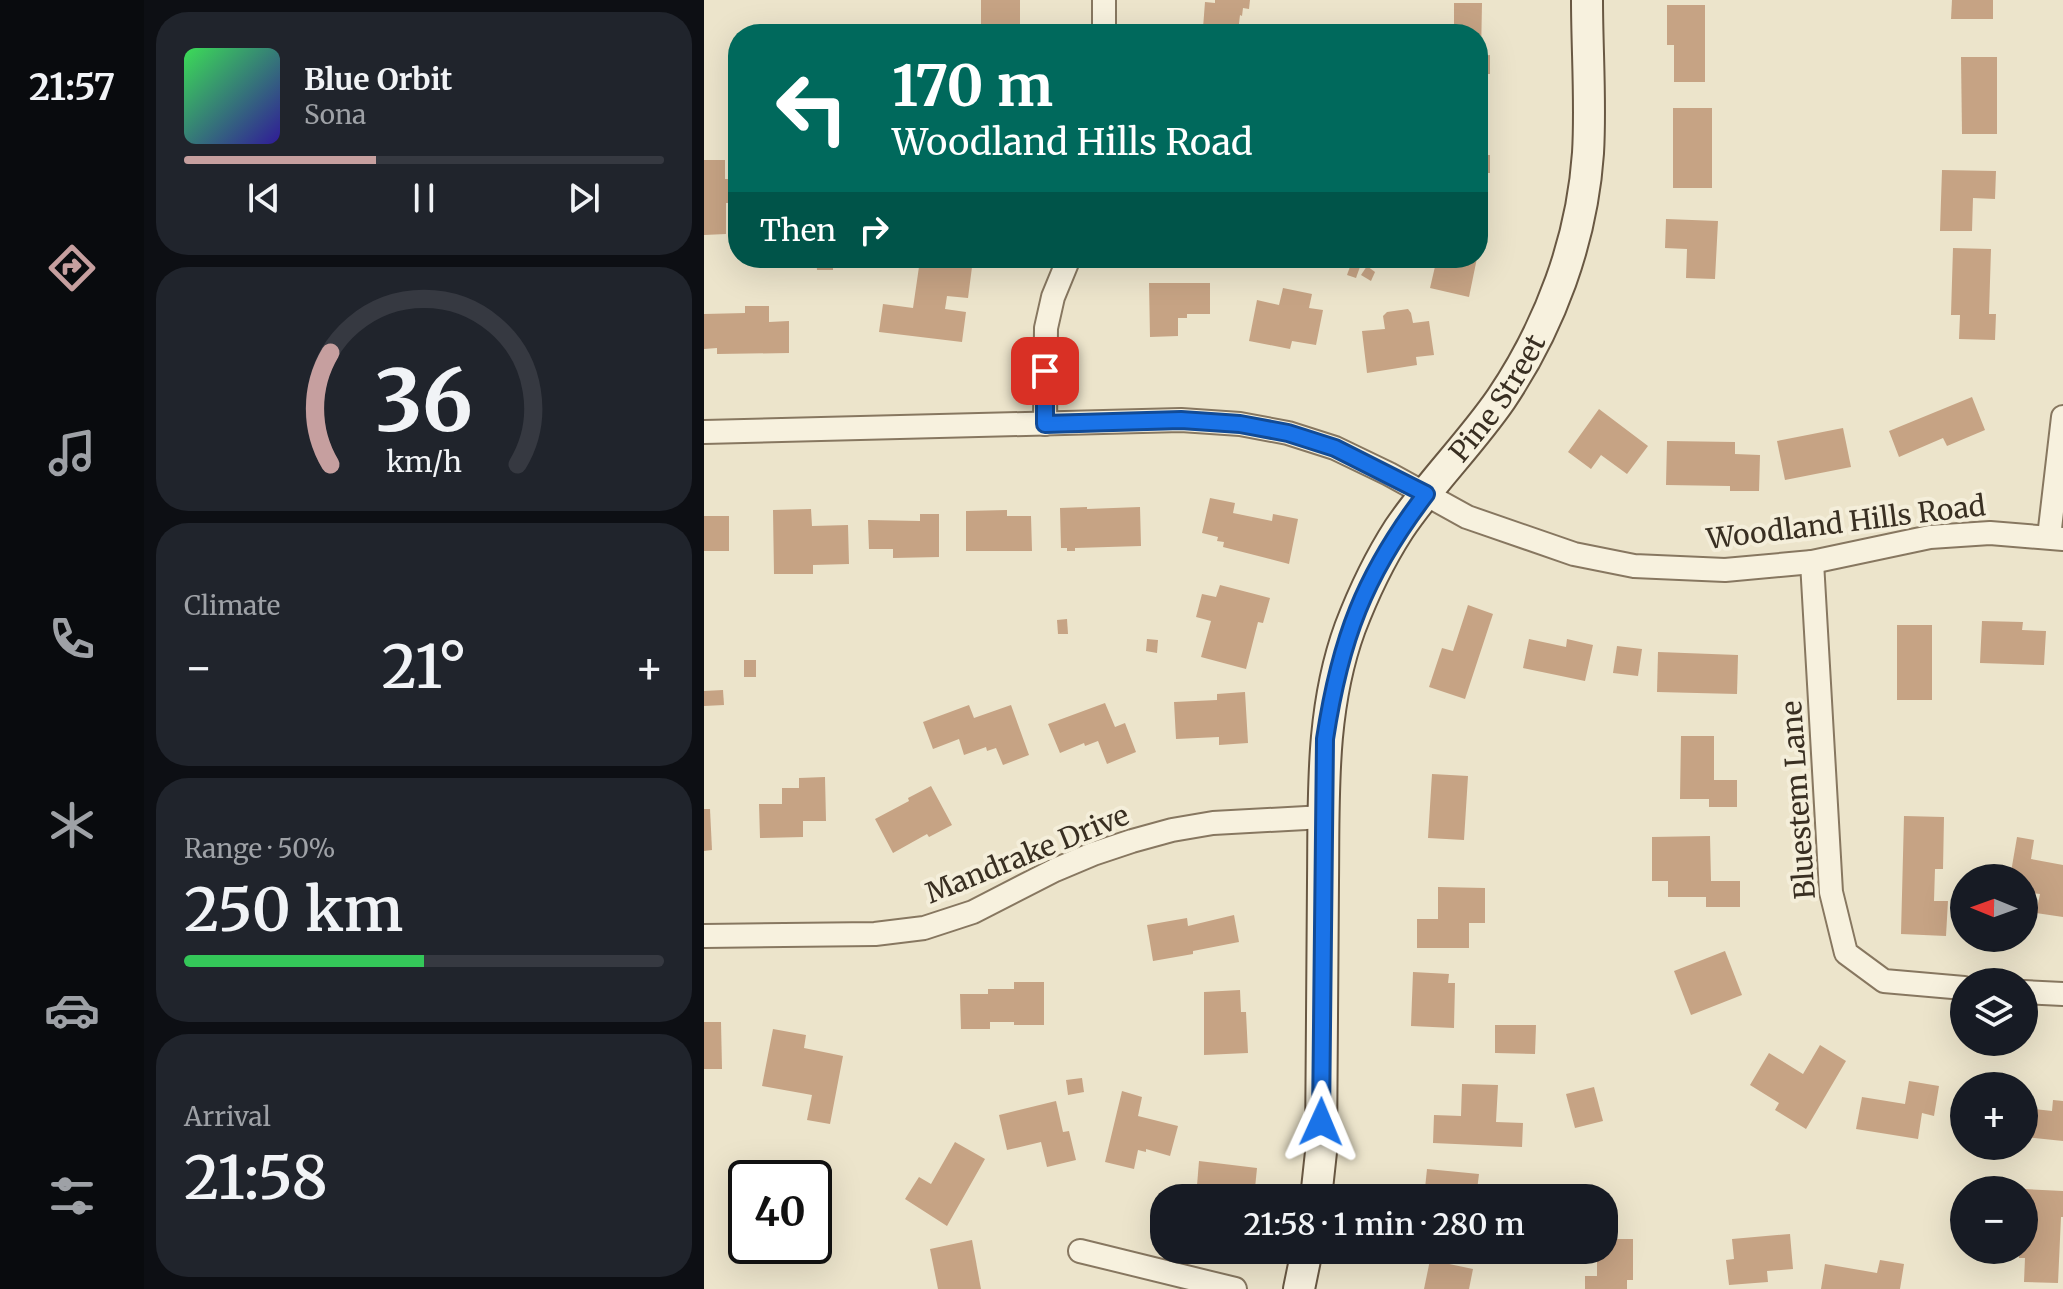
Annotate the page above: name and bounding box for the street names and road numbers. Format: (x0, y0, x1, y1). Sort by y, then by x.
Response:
street label: Pine Street (1441, 328, 1553, 469)
street label: Woodland Hills Road (1704, 487, 1988, 557)
street label: Bluestem Lane (1773, 700, 1823, 900)
street label: Mandrake Drive (920, 797, 1134, 911)

